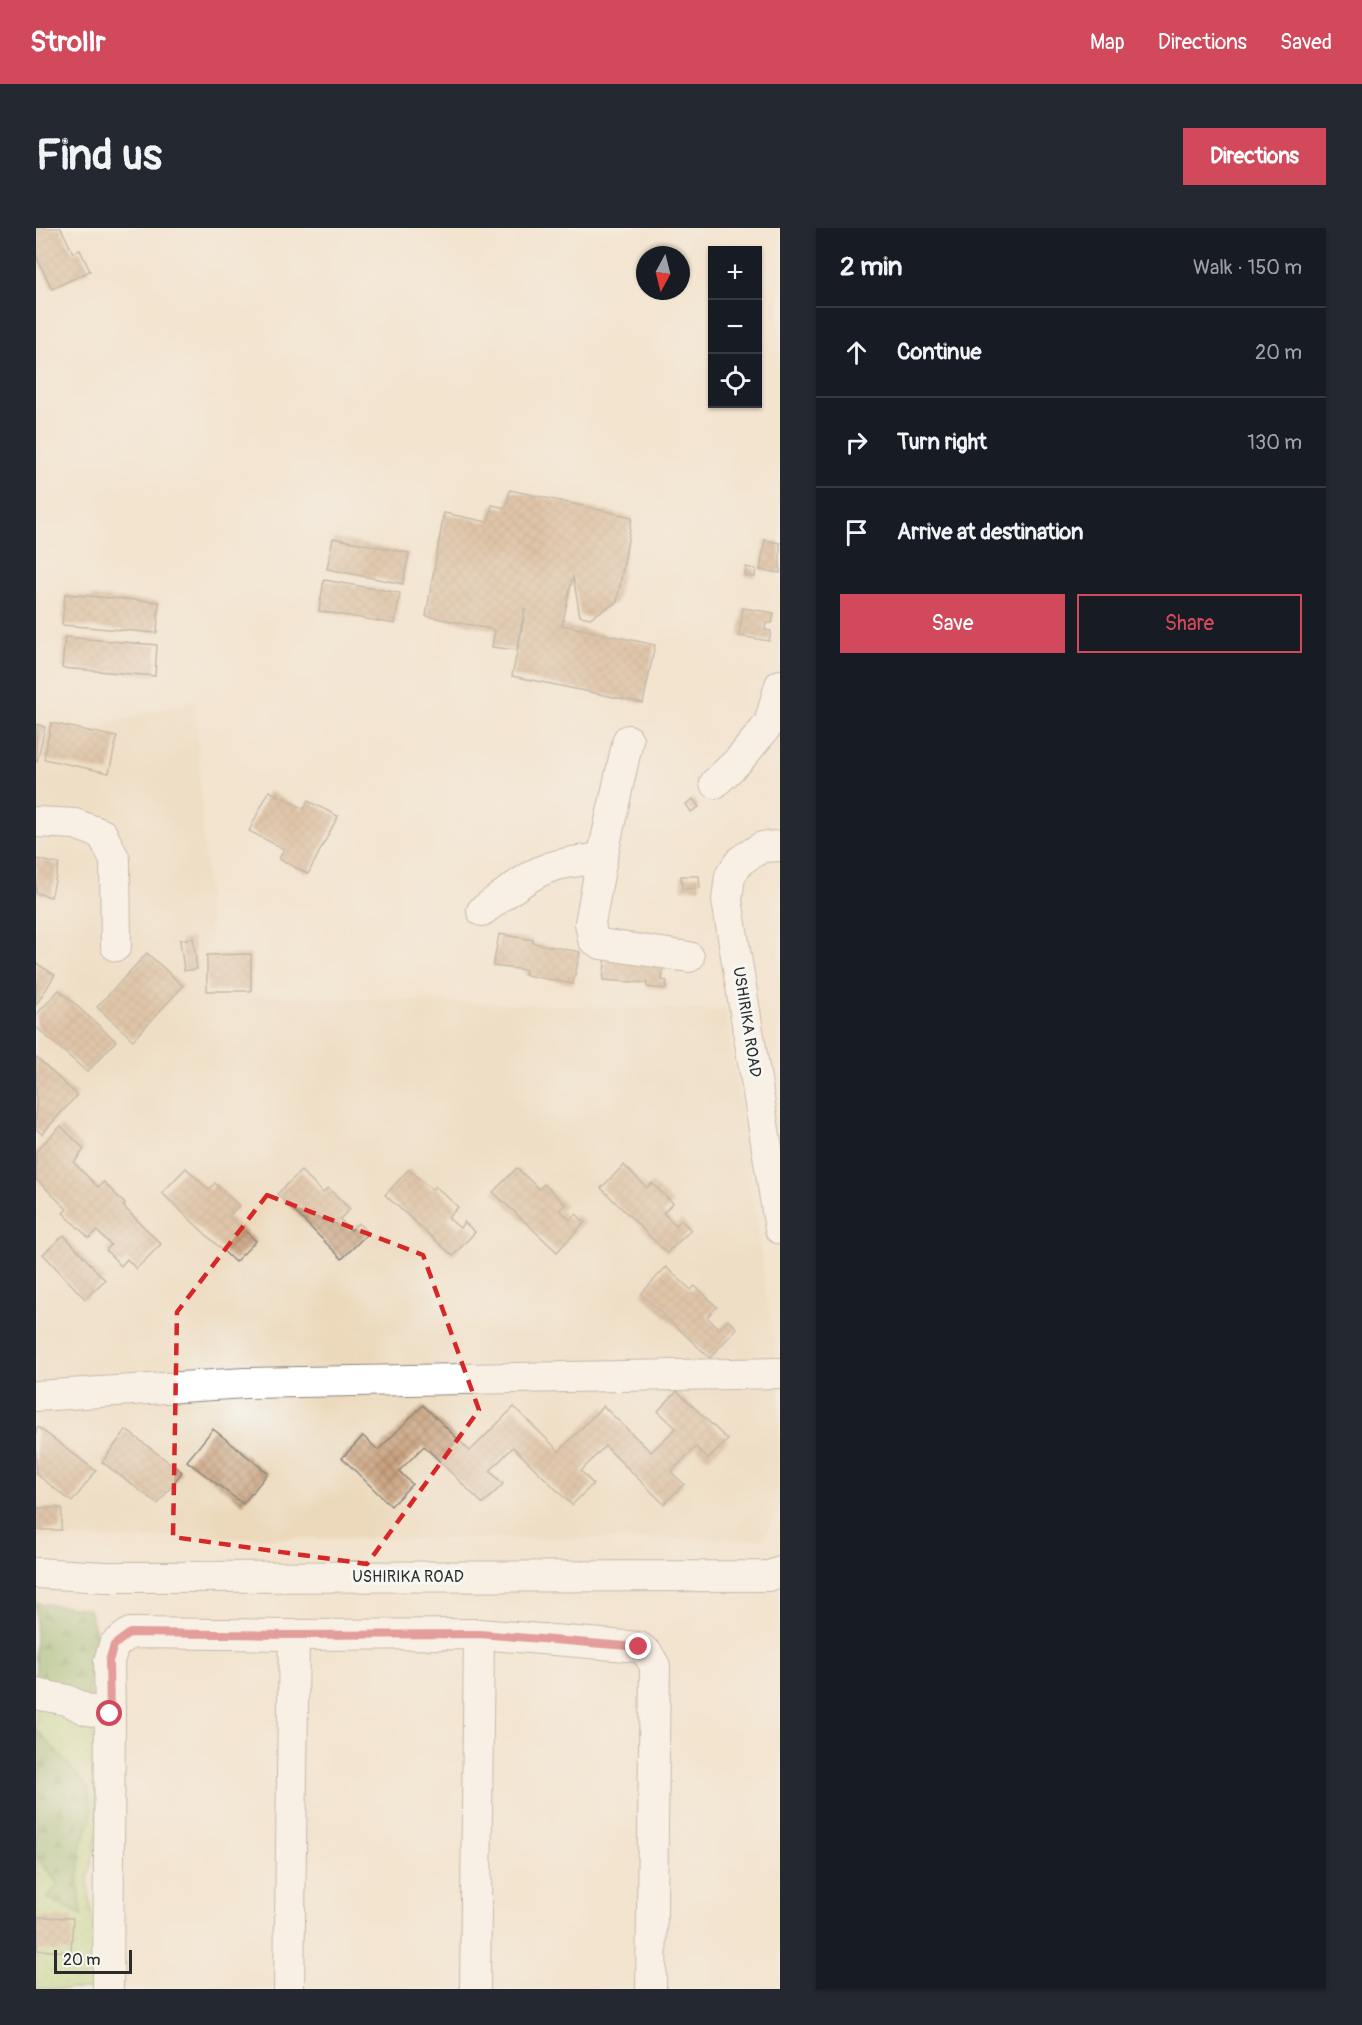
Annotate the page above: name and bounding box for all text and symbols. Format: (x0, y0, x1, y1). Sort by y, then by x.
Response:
text: Strollr (30, 25, 105, 60)
text: Map (1090, 29, 1125, 56)
text: Directions (1158, 29, 1247, 56)
text: Saved (1280, 29, 1332, 56)
button: Directions (1183, 128, 1326, 185)
text: Find us (36, 130, 162, 182)
north arrow (636, 246, 690, 300)
map controls (708, 246, 762, 408)
button: + (708, 246, 762, 300)
text: 2 min (840, 251, 902, 283)
text: Walk · 150 m (1193, 255, 1302, 280)
button: − (708, 300, 762, 354)
icon: ahead (840, 336, 873, 369)
text: Continue (897, 338, 981, 366)
text: 20 m (1255, 340, 1302, 365)
button: locate (708, 354, 762, 408)
icon: right (840, 426, 873, 459)
text: Turn right (897, 428, 987, 456)
text: 130 m (1247, 430, 1302, 455)
icon: arrive (840, 516, 873, 549)
text: Arrive at destination (897, 518, 1083, 546)
button: Save (840, 594, 1065, 653)
button: Share (1077, 594, 1302, 653)
street label: USHIRIKA ROAD (728, 965, 766, 1079)
street label: USHIRIKA ROAD (352, 1567, 464, 1587)
route end (625, 1633, 651, 1659)
route start (96, 1700, 122, 1726)
scale bar (54, 1947, 132, 1974)
text: 20 m (63, 1950, 101, 1970)

